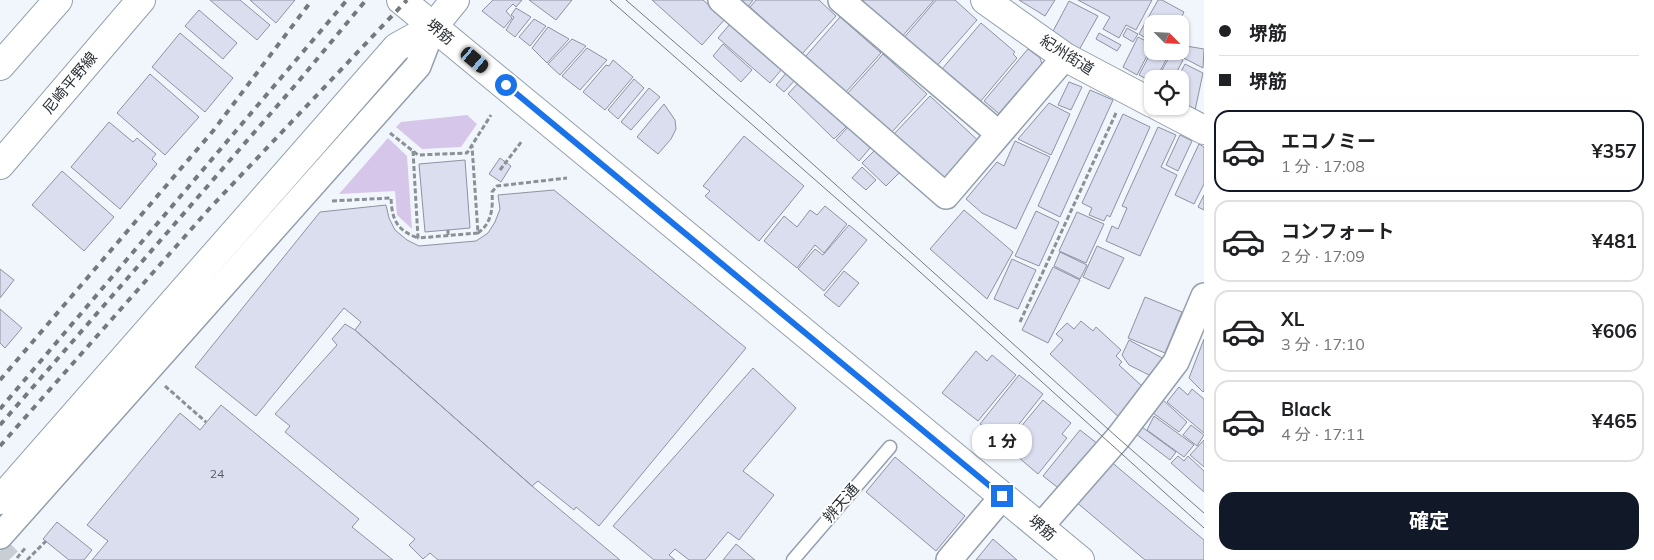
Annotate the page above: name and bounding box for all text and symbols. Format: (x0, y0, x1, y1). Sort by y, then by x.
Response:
street label: 堺筋 (423, 15, 458, 48)
north arrow (1144, 15, 1189, 60)
map controls (1144, 15, 1189, 115)
text: 堺筋 (1249, 21, 1287, 45)
street label: 紀州街道 (1037, 31, 1098, 79)
car (458, 45, 491, 75)
street label: 尼崎平野線 (38, 48, 101, 118)
text: 堺筋 (1249, 69, 1287, 93)
button: locate (1144, 70, 1189, 115)
route start (495, 74, 517, 96)
icon: car (1221, 129, 1266, 174)
text: エコノミー (1281, 129, 1376, 153)
text: ¥357 (1591, 139, 1637, 163)
text: 1 分 · 17:08 (1281, 156, 1365, 176)
icon: car (1221, 219, 1266, 264)
text: コンフォート (1281, 219, 1394, 243)
text: ¥481 (1591, 229, 1637, 253)
text: 2 分 · 17:09 (1281, 246, 1365, 266)
text: XL (1281, 307, 1304, 331)
icon: car (1221, 309, 1266, 354)
text: ¥606 (1591, 319, 1637, 343)
text: 3 分 · 17:10 (1281, 334, 1365, 354)
text: Black (1281, 397, 1331, 421)
icon: car (1221, 399, 1266, 444)
text: ¥465 (1591, 409, 1637, 433)
callout: 1 分 (972, 424, 1032, 458)
text: 4 分 · 17:11 (1281, 424, 1365, 444)
text: 1 分 (987, 431, 1017, 451)
house number: 24 (210, 466, 224, 481)
street label: 辨天通 (819, 479, 863, 526)
route end (991, 485, 1013, 507)
button: 確定 (1219, 492, 1639, 550)
street label: 堺筋 (1025, 511, 1060, 545)

